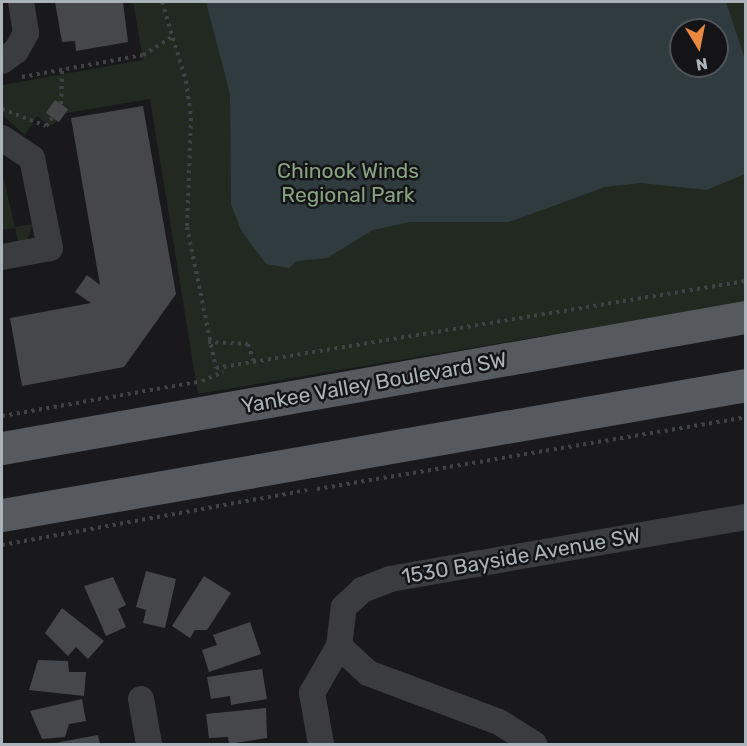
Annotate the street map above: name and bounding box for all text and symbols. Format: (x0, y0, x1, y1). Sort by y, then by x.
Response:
north arrow (669, 18, 729, 78)
text: N (695, 54, 709, 75)
park label: Chinook Winds Regional Park (277, 158, 419, 208)
street label: Yankee Valley Boulevard SW (239, 347, 509, 419)
street label: 1530 Bayside Avenue SW (399, 523, 643, 589)

